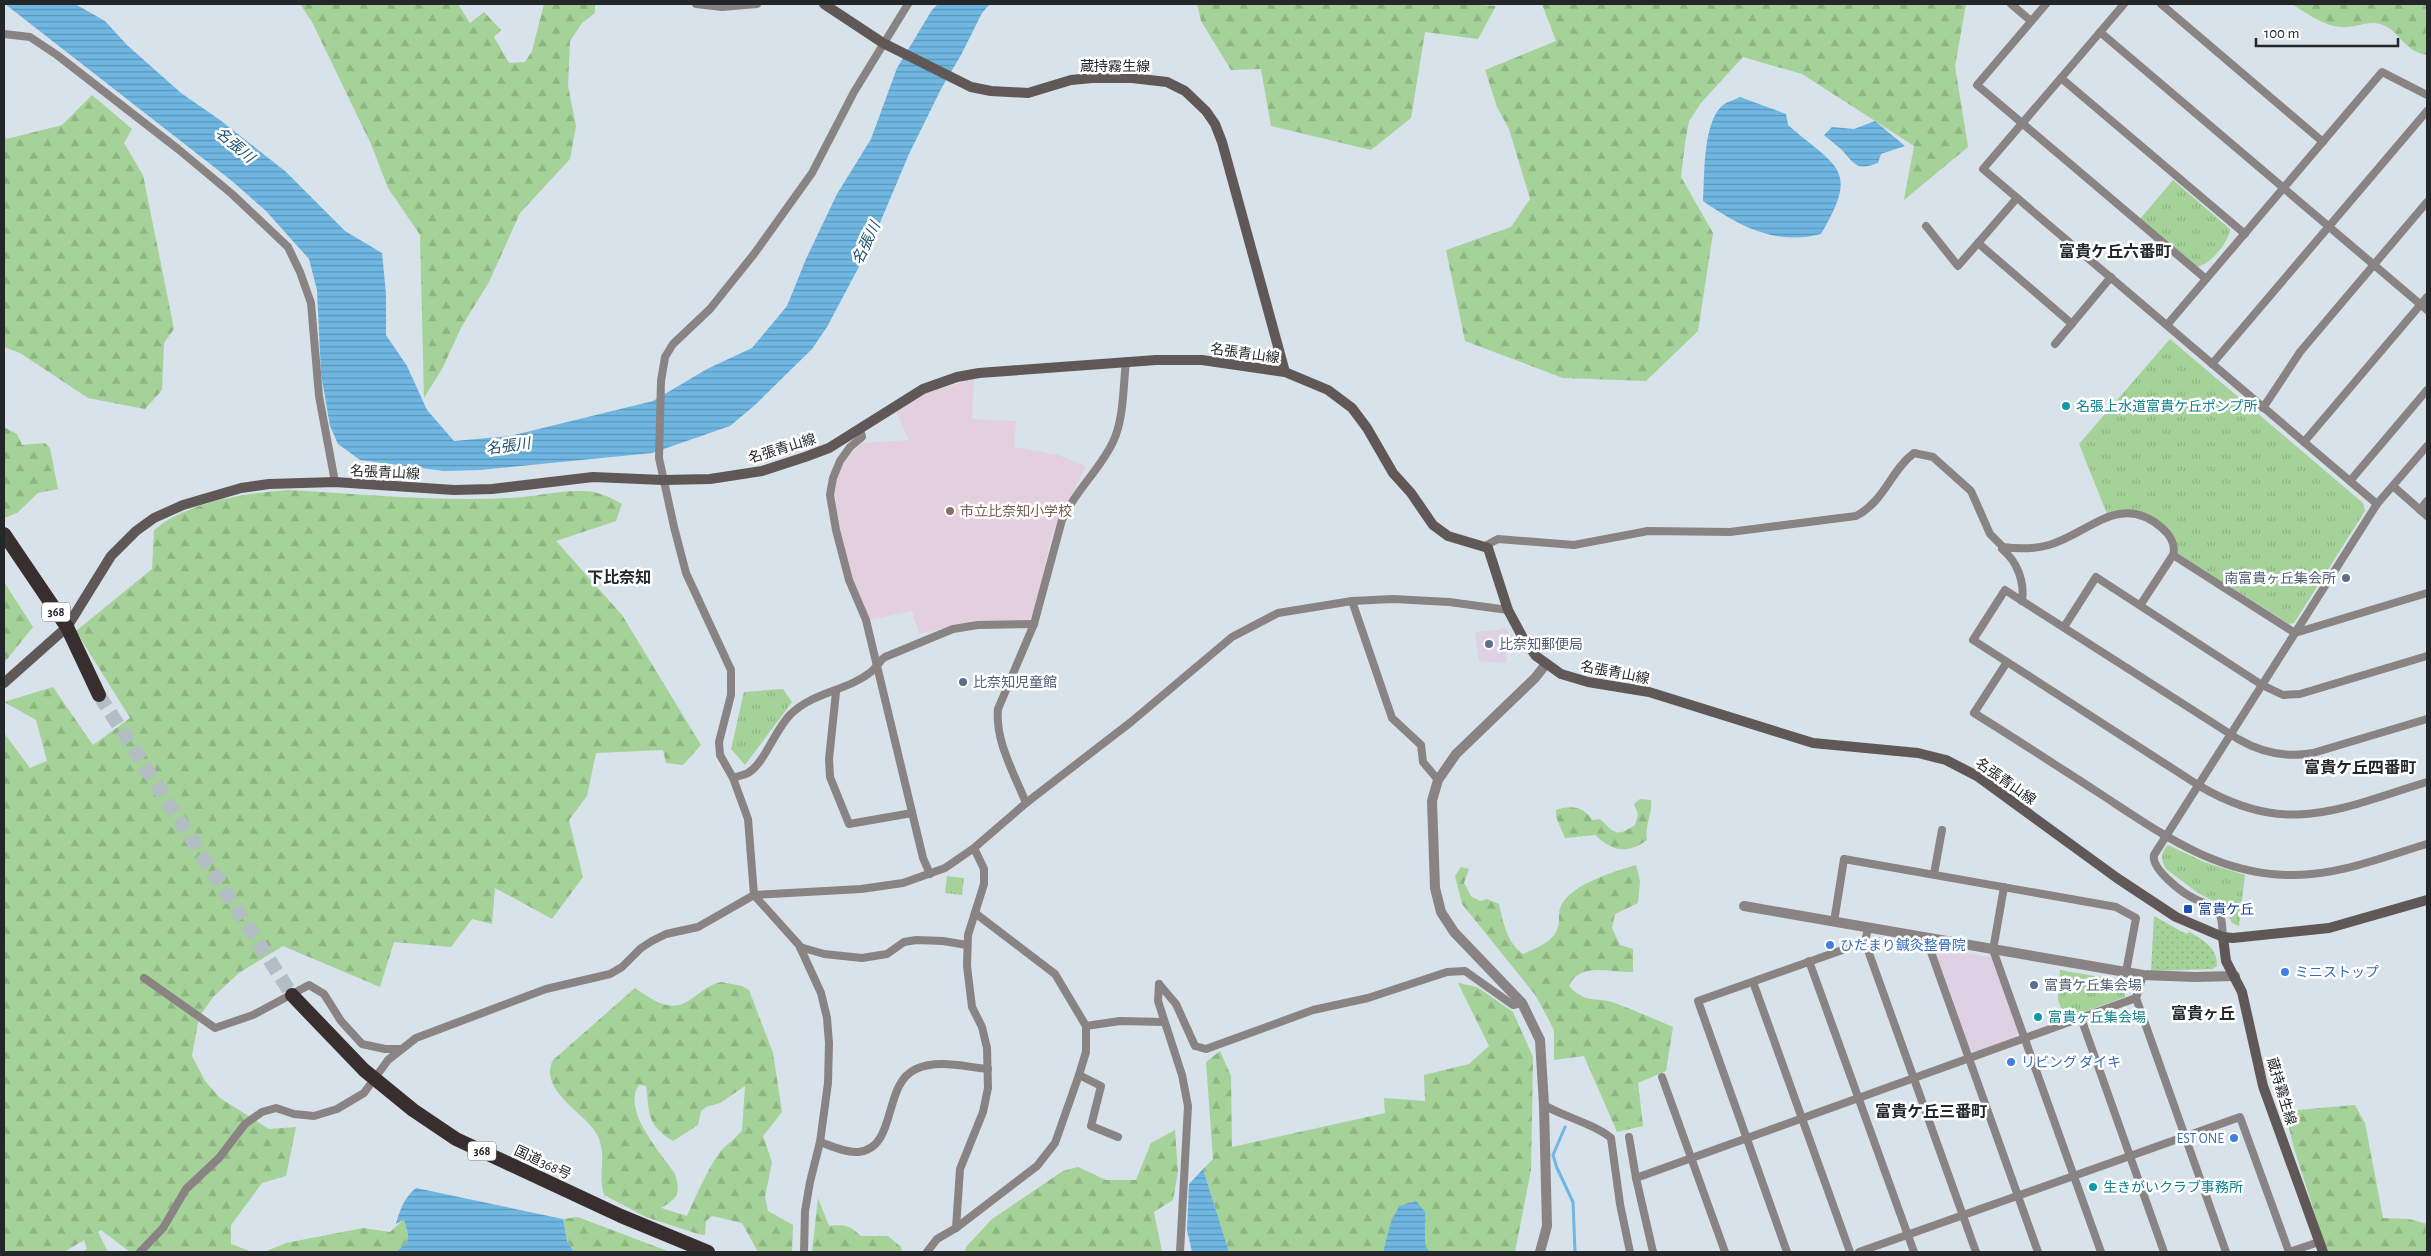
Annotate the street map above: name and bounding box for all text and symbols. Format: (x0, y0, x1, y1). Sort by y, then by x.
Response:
scale bar (2256, 15, 2398, 47)
text: 100 m (2264, 26, 2299, 41)
street label: 蔵持霧生線 (1080, 58, 1150, 74)
water label: 名張川 (213, 124, 259, 167)
water label: 名張川 (849, 217, 884, 267)
district label: 富貴ケ丘六番町 (2059, 243, 2171, 260)
street label: 名張青山線 (1209, 341, 1281, 366)
place label: 名張上水道富貴ケ丘ポンプ所 (2076, 399, 2258, 414)
marker: 名張上水道富貴ケ丘ポンプ所 (2060, 400, 2072, 412)
street label: 名張青山線 (746, 431, 818, 466)
water label: 名張川 (485, 435, 533, 457)
street label: 名張青山線 (350, 463, 420, 482)
place label: 市立比奈知小学校 (960, 504, 1072, 519)
marker: 市立比奈知小学校 (944, 505, 956, 517)
district label: 下比奈知 (587, 569, 651, 586)
place label: 南富貴ヶ丘集会所 (2224, 571, 2336, 586)
marker: 南富貴ヶ丘集会所 (2340, 572, 2352, 584)
road number: 368 (42, 602, 70, 622)
place label: 比奈知郵便局 (1499, 637, 1583, 652)
marker: 比奈知郵便局 (1483, 638, 1495, 650)
street label: 名張青山線 (1579, 658, 1651, 687)
place label: 比奈知児童館 (973, 675, 1057, 690)
marker: 比奈知児童館 (957, 676, 969, 688)
street label: 名張青山線 (1973, 755, 2039, 808)
district label: 富貴ケ丘四番町 (2304, 759, 2416, 776)
place label: 富貴ケ丘 (2198, 902, 2254, 917)
marker: 富貴ケ丘 (2182, 903, 2194, 915)
place label: ひだまり鍼灸整骨院 (1840, 938, 1966, 953)
marker: ひだまり鍼灸整骨院 (1824, 939, 1836, 951)
place label: ミニストップ (2295, 965, 2379, 980)
marker: ミニストップ (2279, 966, 2291, 978)
place label: 富貴ケ丘集会場 (2044, 978, 2142, 993)
marker: 富貴ケ丘集会場 (2028, 979, 2040, 991)
district label: 富貴ヶ丘 (2171, 1005, 2235, 1022)
place label: 富貴ヶ丘集会場 (2048, 1010, 2146, 1025)
marker: 富貴ヶ丘集会場 (2032, 1011, 2044, 1023)
place label: リビング ダイキ (2021, 1055, 2121, 1070)
street label: 蔵持霧生線 (2264, 1055, 2300, 1127)
marker: リビング ダイキ (2005, 1056, 2017, 1068)
district label: 富貴ケ丘三番町 (1875, 1103, 1987, 1120)
place label: EST ONE (2176, 1132, 2224, 1146)
marker: EST ONE (2228, 1132, 2240, 1144)
road number: 368 (468, 1142, 496, 1160)
street label: 国道368号 (512, 1143, 574, 1182)
place label: 生きがいクラブ事務所 (2103, 1179, 2243, 1195)
marker: 生きがいクラブ事務所 (2087, 1181, 2099, 1193)

